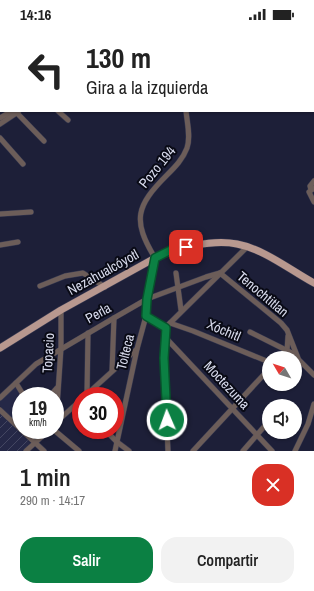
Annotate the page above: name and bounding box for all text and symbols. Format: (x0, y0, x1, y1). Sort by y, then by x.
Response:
text: 14:16 (20, 4, 51, 25)
text: 130 m (86, 39, 151, 77)
icon: left (20, 44, 72, 96)
text: Gira a la izquierda (86, 75, 208, 100)
street label: Pozo 194 (135, 142, 180, 192)
pin (169, 230, 203, 264)
icon: arrive (175, 236, 197, 258)
street label: Nezahualcóyotl (64, 245, 142, 299)
street label: Tenochtitlan (233, 267, 293, 321)
street label: Perla (82, 298, 115, 327)
street label: Xóchitl (204, 315, 244, 345)
street label: Topacio (38, 332, 58, 374)
street label: Tolteca (112, 332, 138, 372)
north arrow (262, 351, 302, 391)
map controls (262, 351, 302, 439)
street label: Moctezuma (200, 357, 254, 413)
speed limit sign: 30 (72, 387, 124, 439)
text: 19 (29, 394, 47, 421)
position arrow (146, 399, 188, 441)
button: sound (262, 399, 302, 439)
text: km/h (29, 416, 47, 429)
text: 1 min (20, 461, 71, 493)
button: close (252, 464, 294, 506)
text: 290 m · 14:17 (20, 492, 85, 509)
button: Salir (20, 537, 153, 583)
button: Compartir (161, 537, 294, 583)

